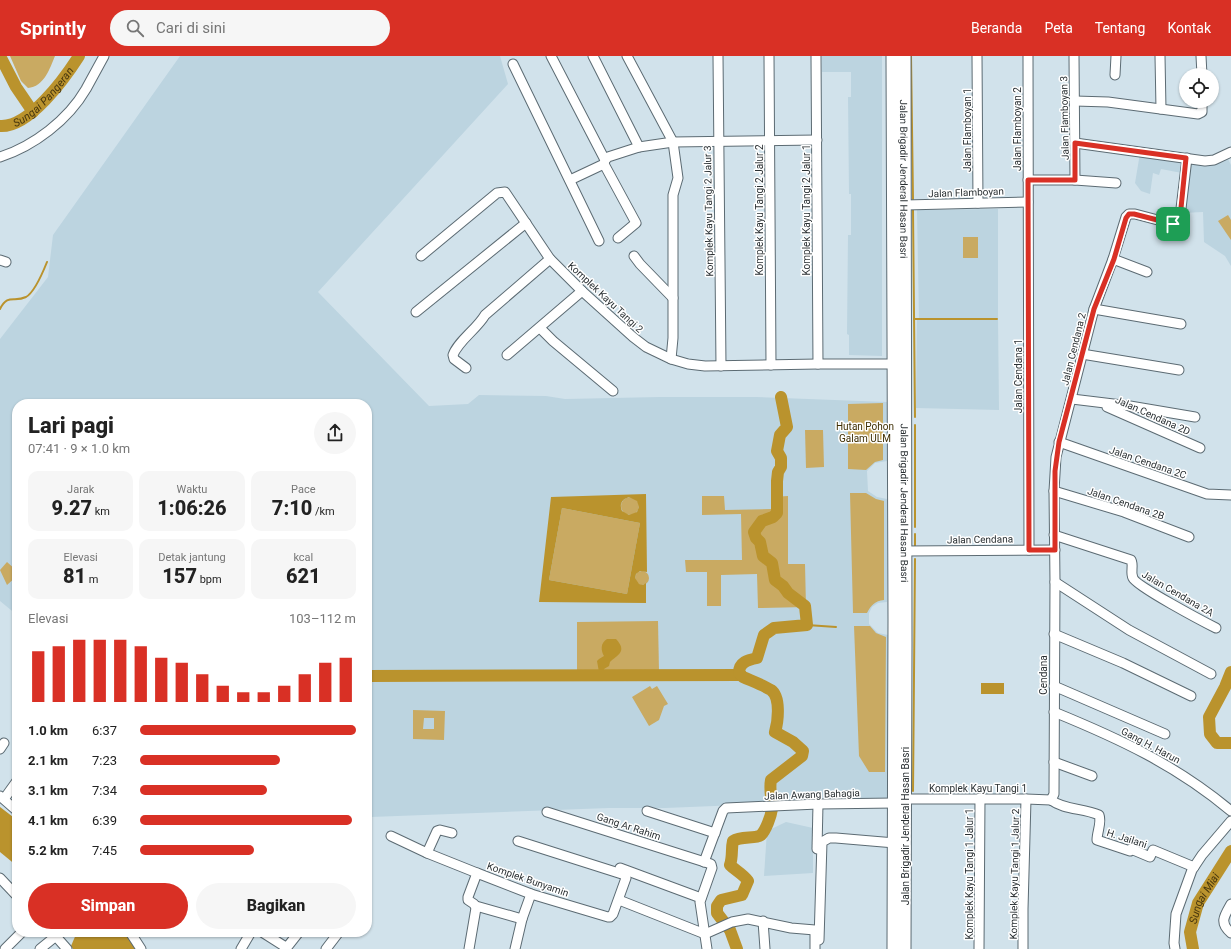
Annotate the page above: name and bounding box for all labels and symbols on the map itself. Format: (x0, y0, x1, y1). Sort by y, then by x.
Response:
water label: Sungai Pangeran (11, 65, 77, 130)
street label: Jalan Flamboyan 3 (1058, 76, 1071, 160)
street label: Jalan Flamboyan 2 (1012, 87, 1023, 171)
street label: Jalan Flamboyan 1 (962, 88, 973, 172)
street label: Jalan Brigadir Jenderal Hasan Basri (898, 100, 909, 258)
street label: Komplek Kayu Tangi 2 Jalur 2 (754, 144, 765, 276)
street label: Komplek Kayu Tangi 2 Jalur 1 (801, 144, 812, 276)
street label: Komplek Kayu Tangi 2 Jalur 3 (702, 145, 715, 277)
street label: Jalan Flamboyan (928, 186, 1004, 199)
pin (1156, 207, 1190, 241)
street label: Komplek Kayu Tangi 2 (566, 260, 646, 335)
street label: Jalan Cendana 2 (1059, 311, 1088, 387)
street label: Jalan Cendana 1 (1013, 339, 1024, 413)
street label: Jalan Cendana 2D (1114, 394, 1192, 437)
park label: Hutan Pohon Galam ULM (836, 421, 894, 444)
street label: Jalan Brigadir Jenderal Hasan Basri (899, 424, 910, 582)
street label: Jalan Cendana 2C (1108, 444, 1188, 481)
street label: Jalan Cendana 2B (1086, 485, 1166, 522)
street label: Jalan Cendana (947, 533, 1013, 546)
street label: Jalan Cendana 2A (1140, 568, 1216, 619)
street label: Cendana (1038, 655, 1049, 695)
street label: Gang H. Harun (1119, 725, 1182, 766)
street label: Jalan Brigadir Jenderal Hasan Basri (900, 747, 911, 905)
street label: Komplek Kayu Tangi 1 (929, 783, 1027, 794)
street label: Jalan Awang Bahagia (764, 787, 860, 802)
street label: Komplek Kayu Tangi 1 Jalur 1 (964, 808, 975, 940)
street label: Komplek Kayu Tangi 1 Jalur 2 (1008, 808, 1021, 940)
street label: Gang Ar Rahim (595, 811, 662, 842)
street label: H. Jailani (1105, 827, 1148, 850)
street label: Komplek Bunyamin (486, 860, 570, 899)
water label: Sungai Miai (1187, 870, 1223, 925)

